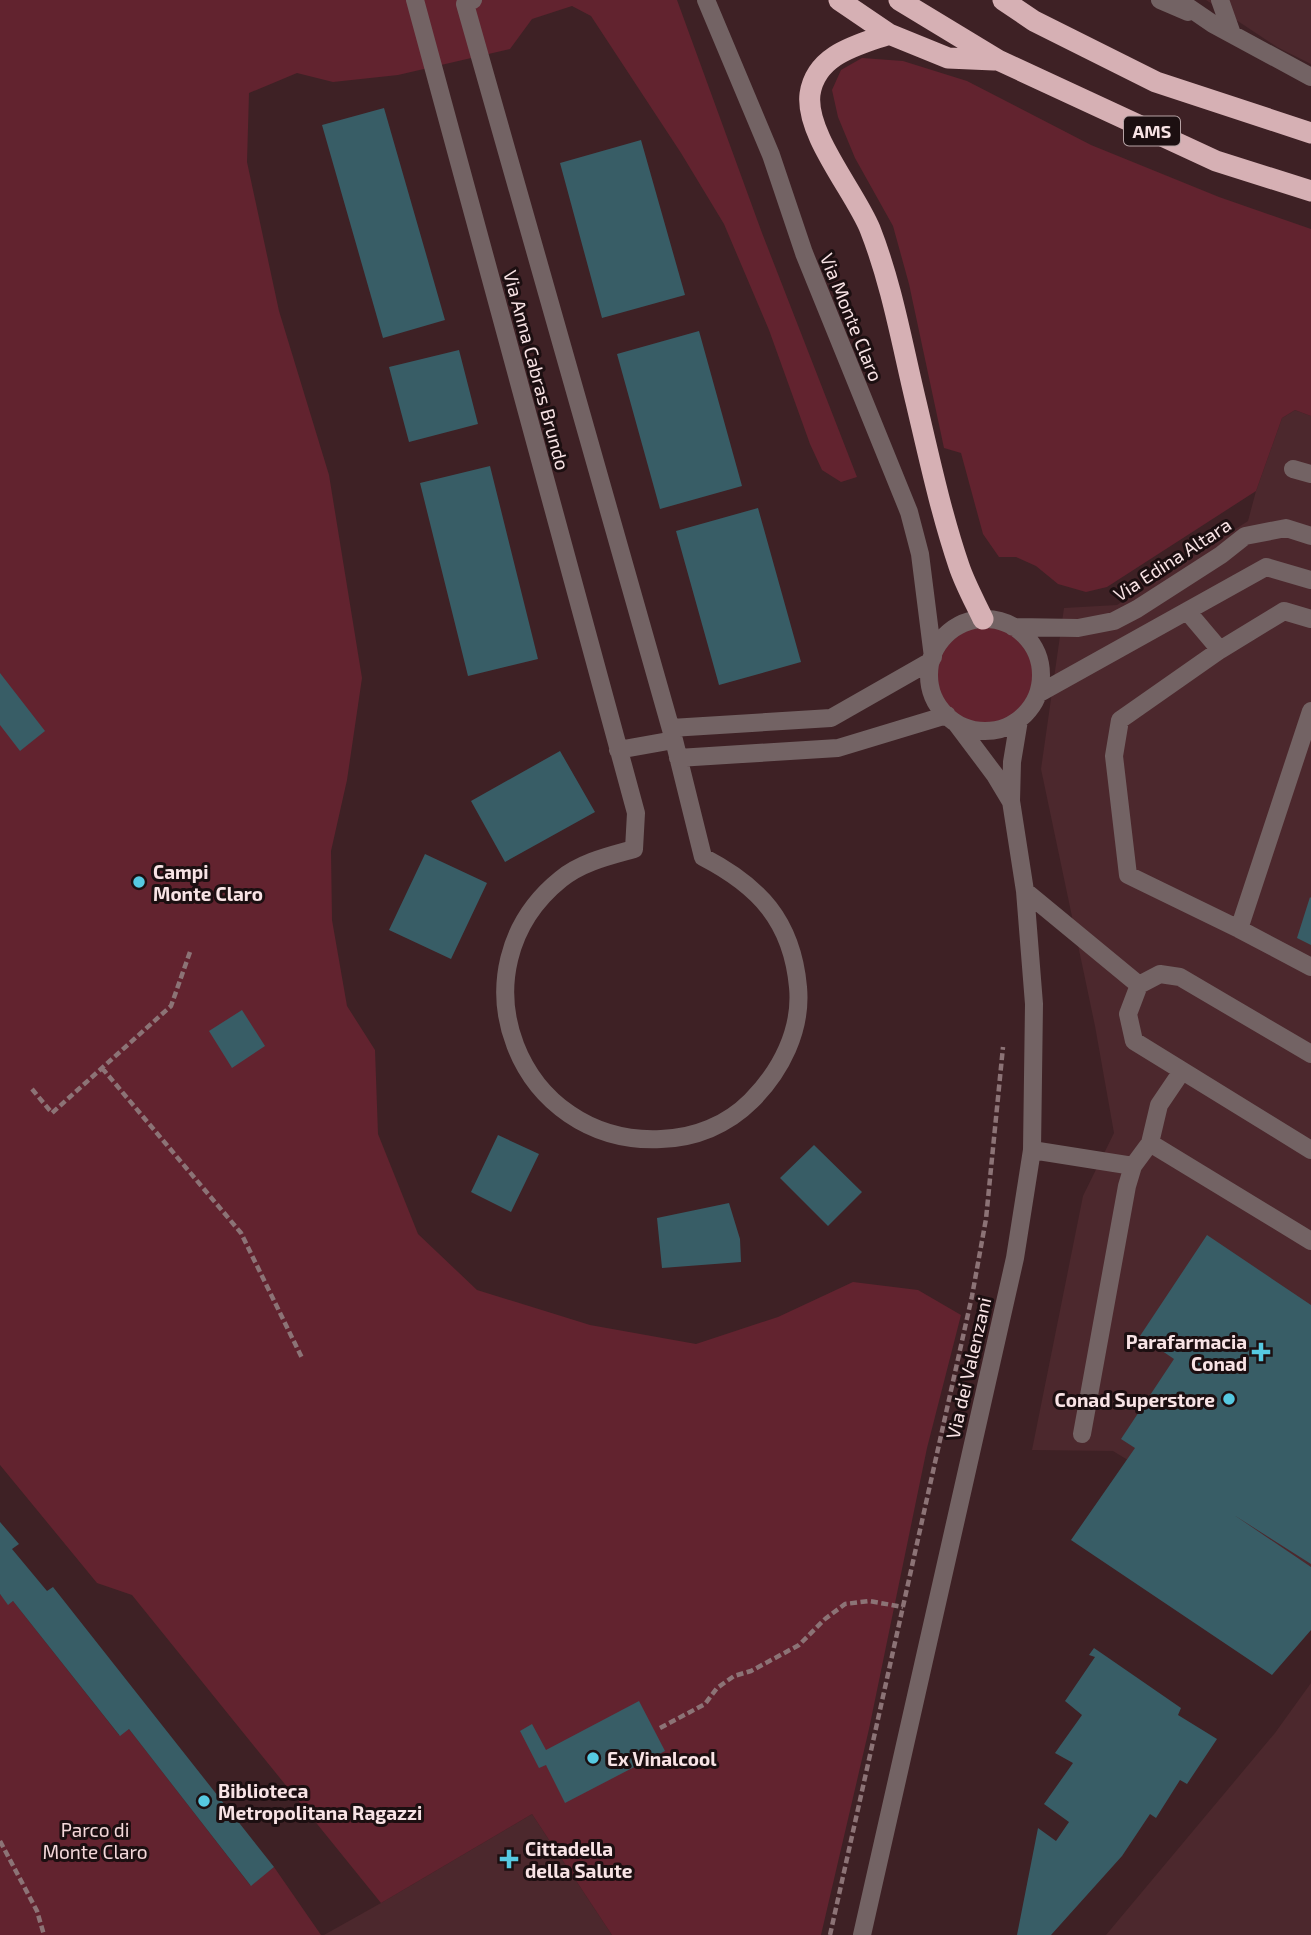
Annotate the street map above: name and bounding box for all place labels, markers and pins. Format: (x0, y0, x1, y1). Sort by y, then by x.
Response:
place label: Campi Monte Claro (153, 860, 263, 905)
marker: Campi Monte Claro (131, 874, 147, 890)
place label: Parafarmacia Conad (1126, 1330, 1247, 1375)
marker: Parafarmacia Conad (1253, 1344, 1269, 1360)
place label: Conad Superstore (1055, 1388, 1215, 1411)
marker: Conad Superstore (1221, 1391, 1237, 1407)
place label: Ex Vinalcool (607, 1747, 717, 1770)
marker: Ex Vinalcool (585, 1750, 601, 1766)
place label: Biblioteca Metropolitana Ragazzi (218, 1779, 422, 1824)
marker: Biblioteca Metropolitana Ragazzi (196, 1793, 212, 1809)
place label: Cittadella della Salute (525, 1837, 633, 1882)
marker: Cittadella della Salute (499, 1849, 519, 1869)

